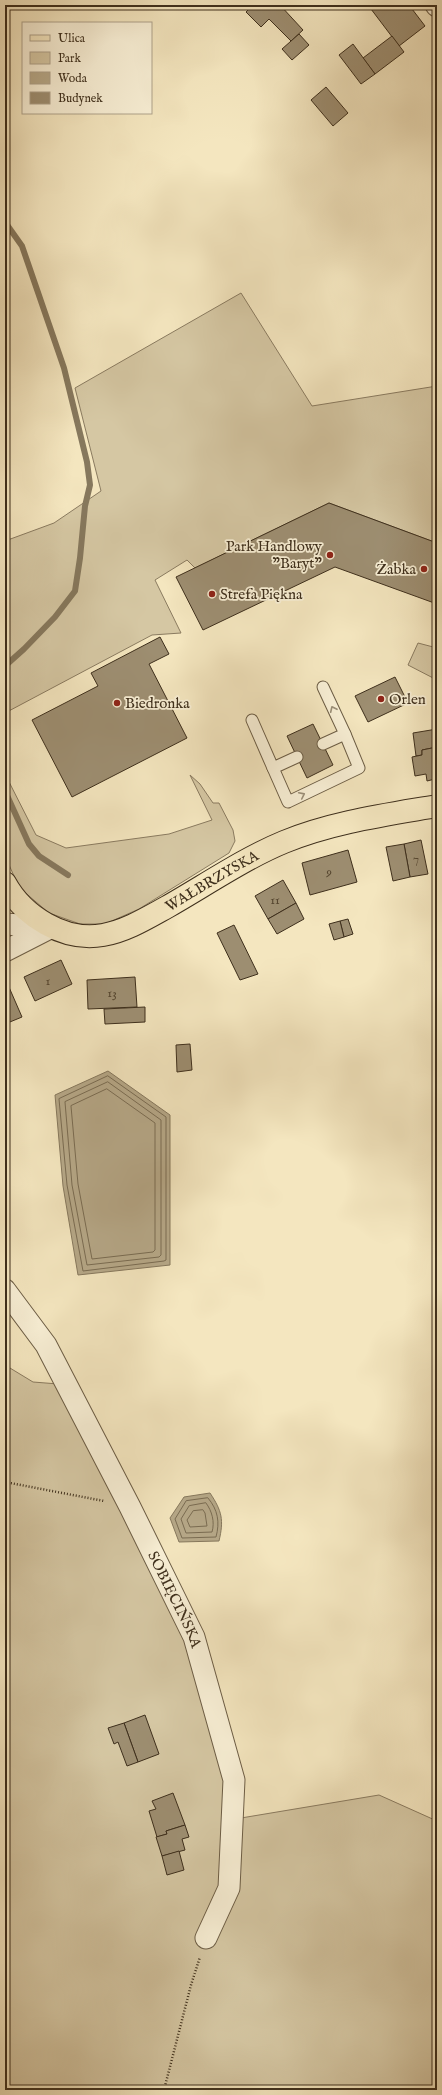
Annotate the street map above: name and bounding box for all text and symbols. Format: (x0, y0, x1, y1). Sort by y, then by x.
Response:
legend (22, 22, 152, 114)
text: Ulica (58, 31, 86, 46)
text: Park (58, 51, 81, 66)
text: Woda (58, 71, 88, 86)
text: Budynek (58, 91, 103, 106)
place label: Park Handlowy "Baryt" (226, 537, 323, 573)
marker: Park Handlowy "Baryt" (325, 550, 335, 560)
place label: Żabka (377, 560, 417, 579)
marker: Żabka (419, 564, 429, 574)
place label: Strefa Piękna (220, 585, 303, 604)
marker: Strefa Piękna (207, 589, 217, 599)
place label: Orlen (389, 690, 426, 709)
place label: Biedronka (125, 694, 190, 713)
marker: Orlen (376, 694, 386, 704)
marker: Biedronka (112, 698, 122, 708)
one-way arrow (330, 705, 338, 713)
one-way arrow (298, 792, 305, 800)
street label: WAŁBRZYSKA (162, 846, 263, 916)
house number: 7 (413, 851, 419, 868)
house number: 9 (325, 864, 332, 881)
house number: 11 (270, 892, 280, 909)
house number: 1 (46, 973, 51, 990)
house number: 13 (107, 985, 117, 1002)
street label: SOBIĘCIŃSKA (144, 1548, 206, 1651)

